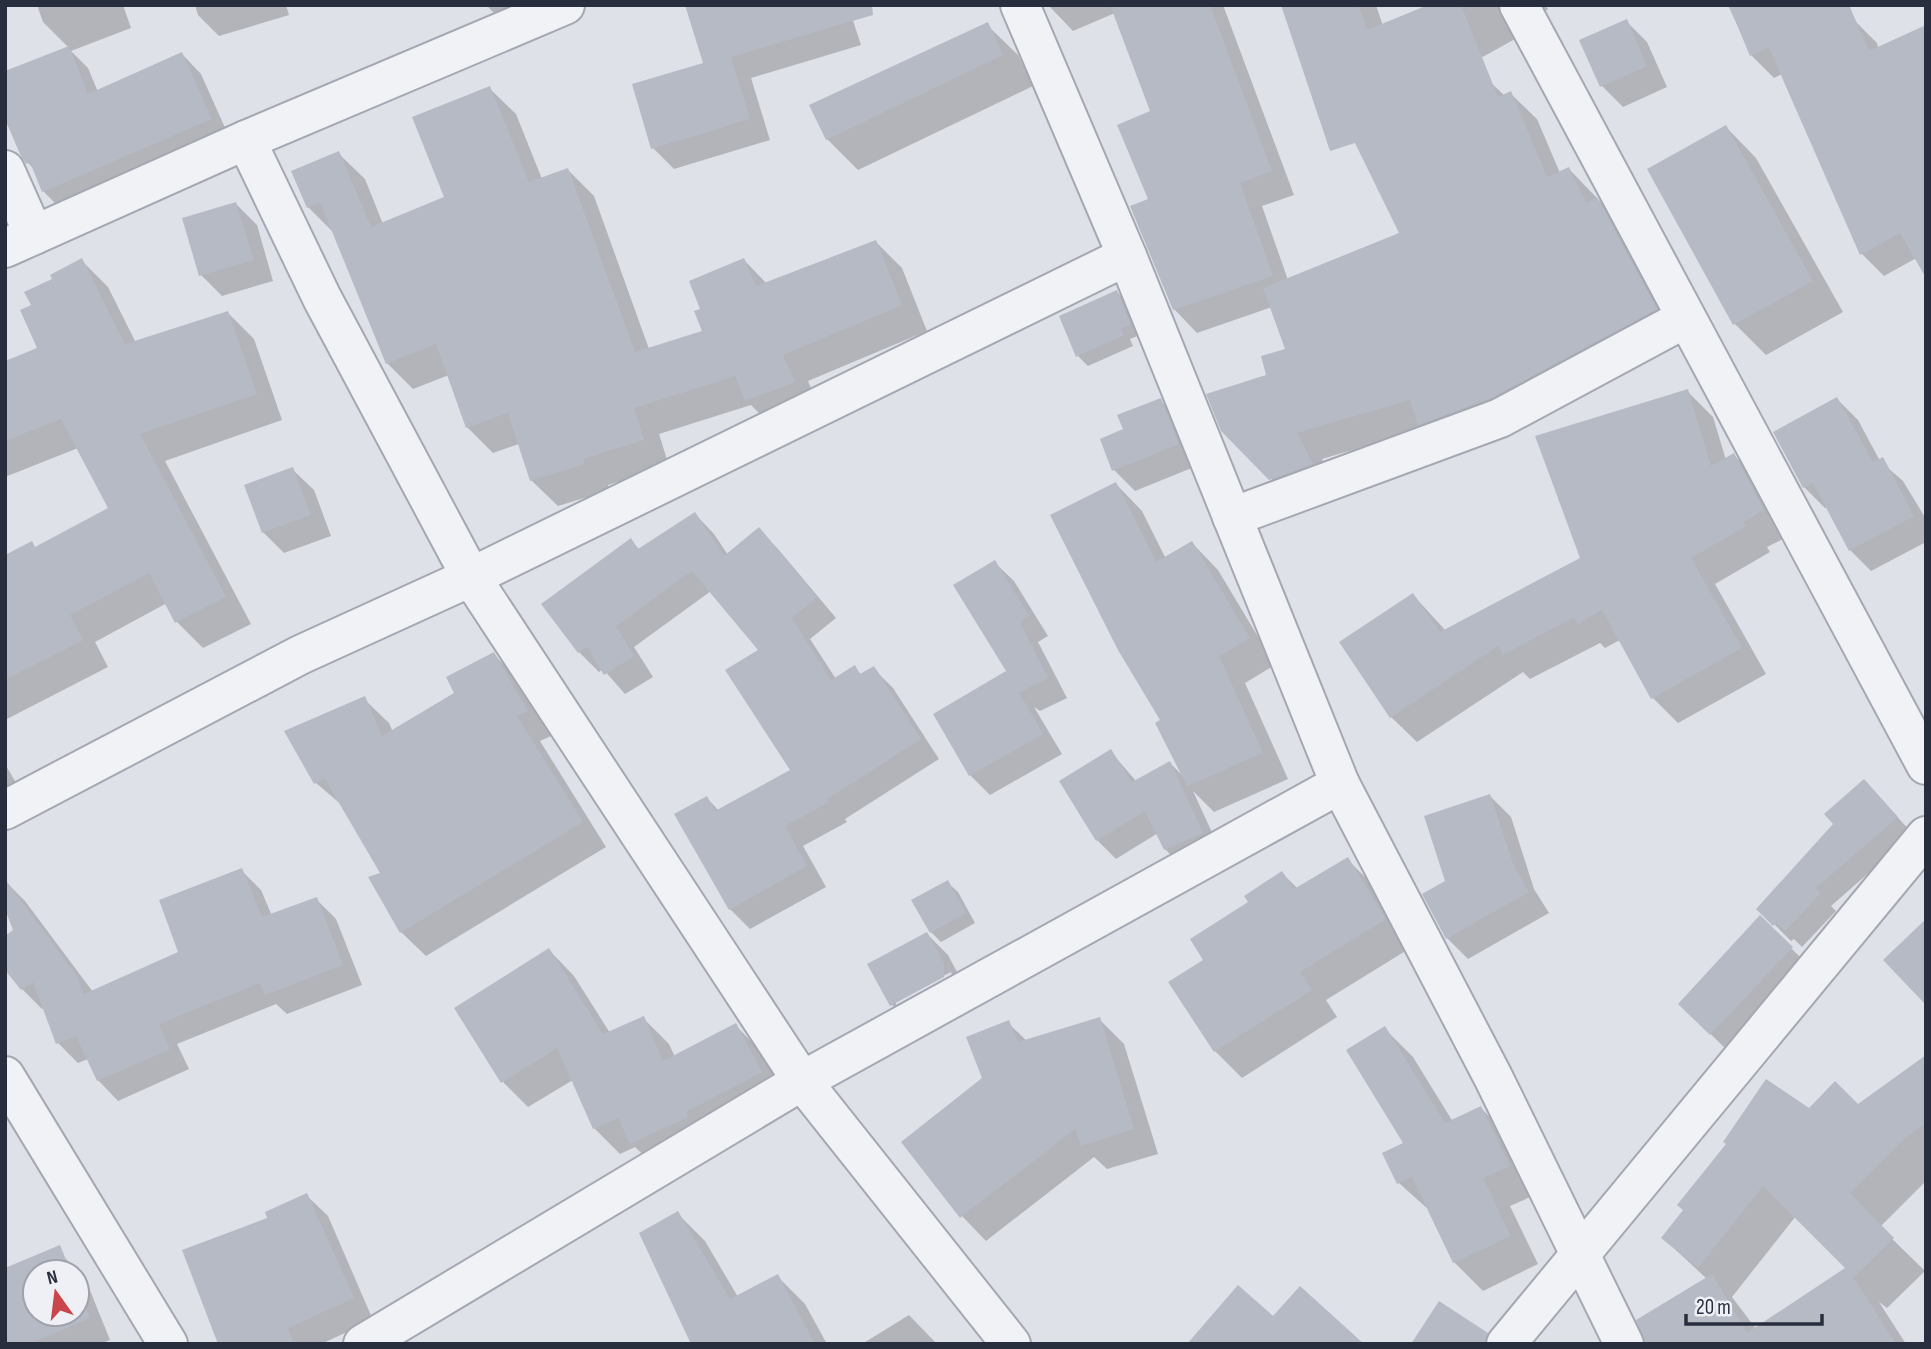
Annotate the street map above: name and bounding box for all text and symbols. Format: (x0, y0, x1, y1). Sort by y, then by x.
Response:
north arrow (21, 1258, 91, 1328)
text: N (45, 1266, 60, 1290)
scale bar (1686, 1282, 1822, 1326)
text: 20 m (1696, 1295, 1731, 1320)

